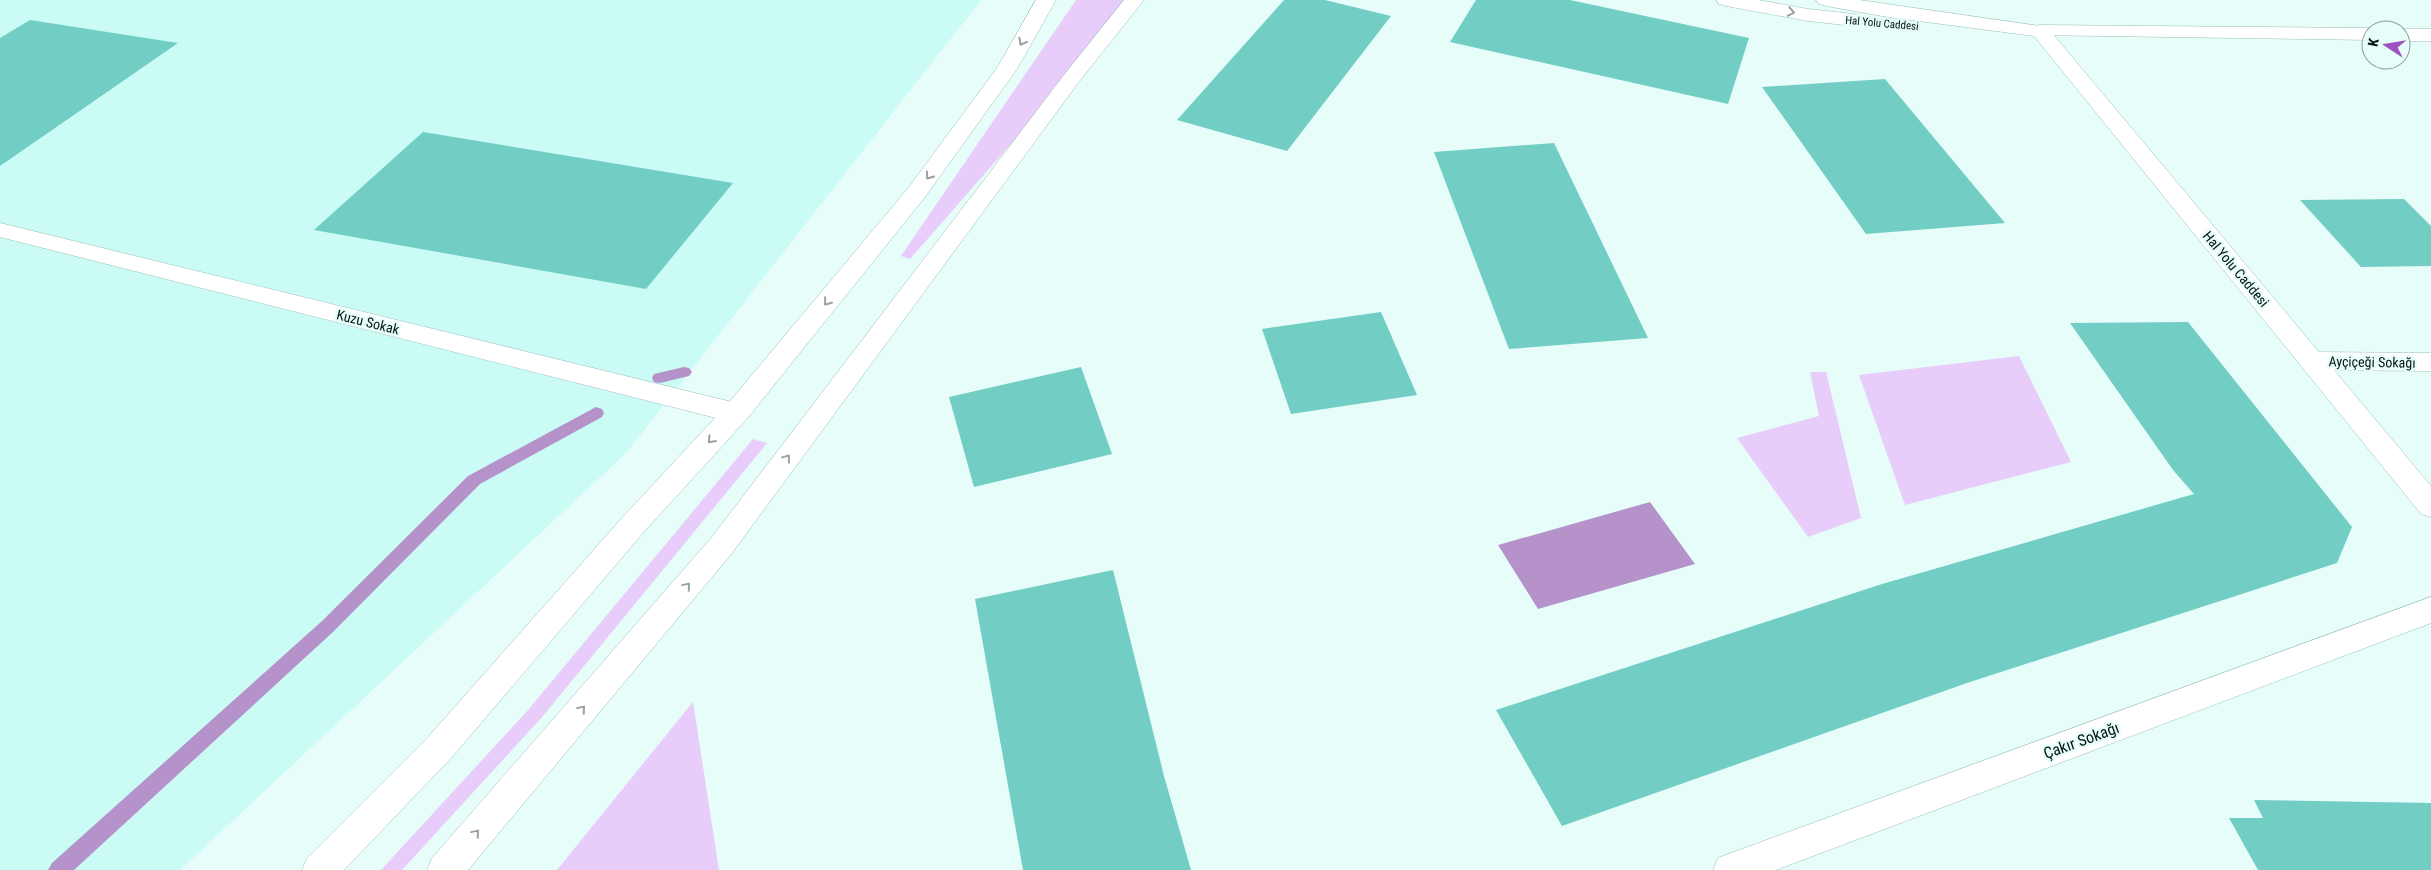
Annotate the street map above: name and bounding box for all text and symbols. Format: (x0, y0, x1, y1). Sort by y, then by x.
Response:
one-way arrow (1786, 7, 1795, 17)
street label: Hal Yolu Caddesi (1845, 14, 1919, 33)
north arrow (2361, 20, 2411, 70)
one-way arrow (1018, 37, 1028, 46)
text: K (2365, 37, 2382, 48)
one-way arrow (927, 170, 935, 179)
street label: Hal Yolu Caddesi (2200, 228, 2272, 310)
one-way arrow (825, 296, 833, 305)
street label: Kuzu Sokak (335, 306, 402, 338)
street label: Ayçiçeği Sokağı (2328, 353, 2416, 371)
one-way arrow (708, 434, 717, 443)
one-way arrow (781, 454, 790, 464)
one-way arrow (681, 582, 690, 591)
one-way arrow (576, 706, 585, 715)
street label: Çakır Sokağı (2041, 718, 2122, 763)
one-way arrow (471, 830, 479, 839)

